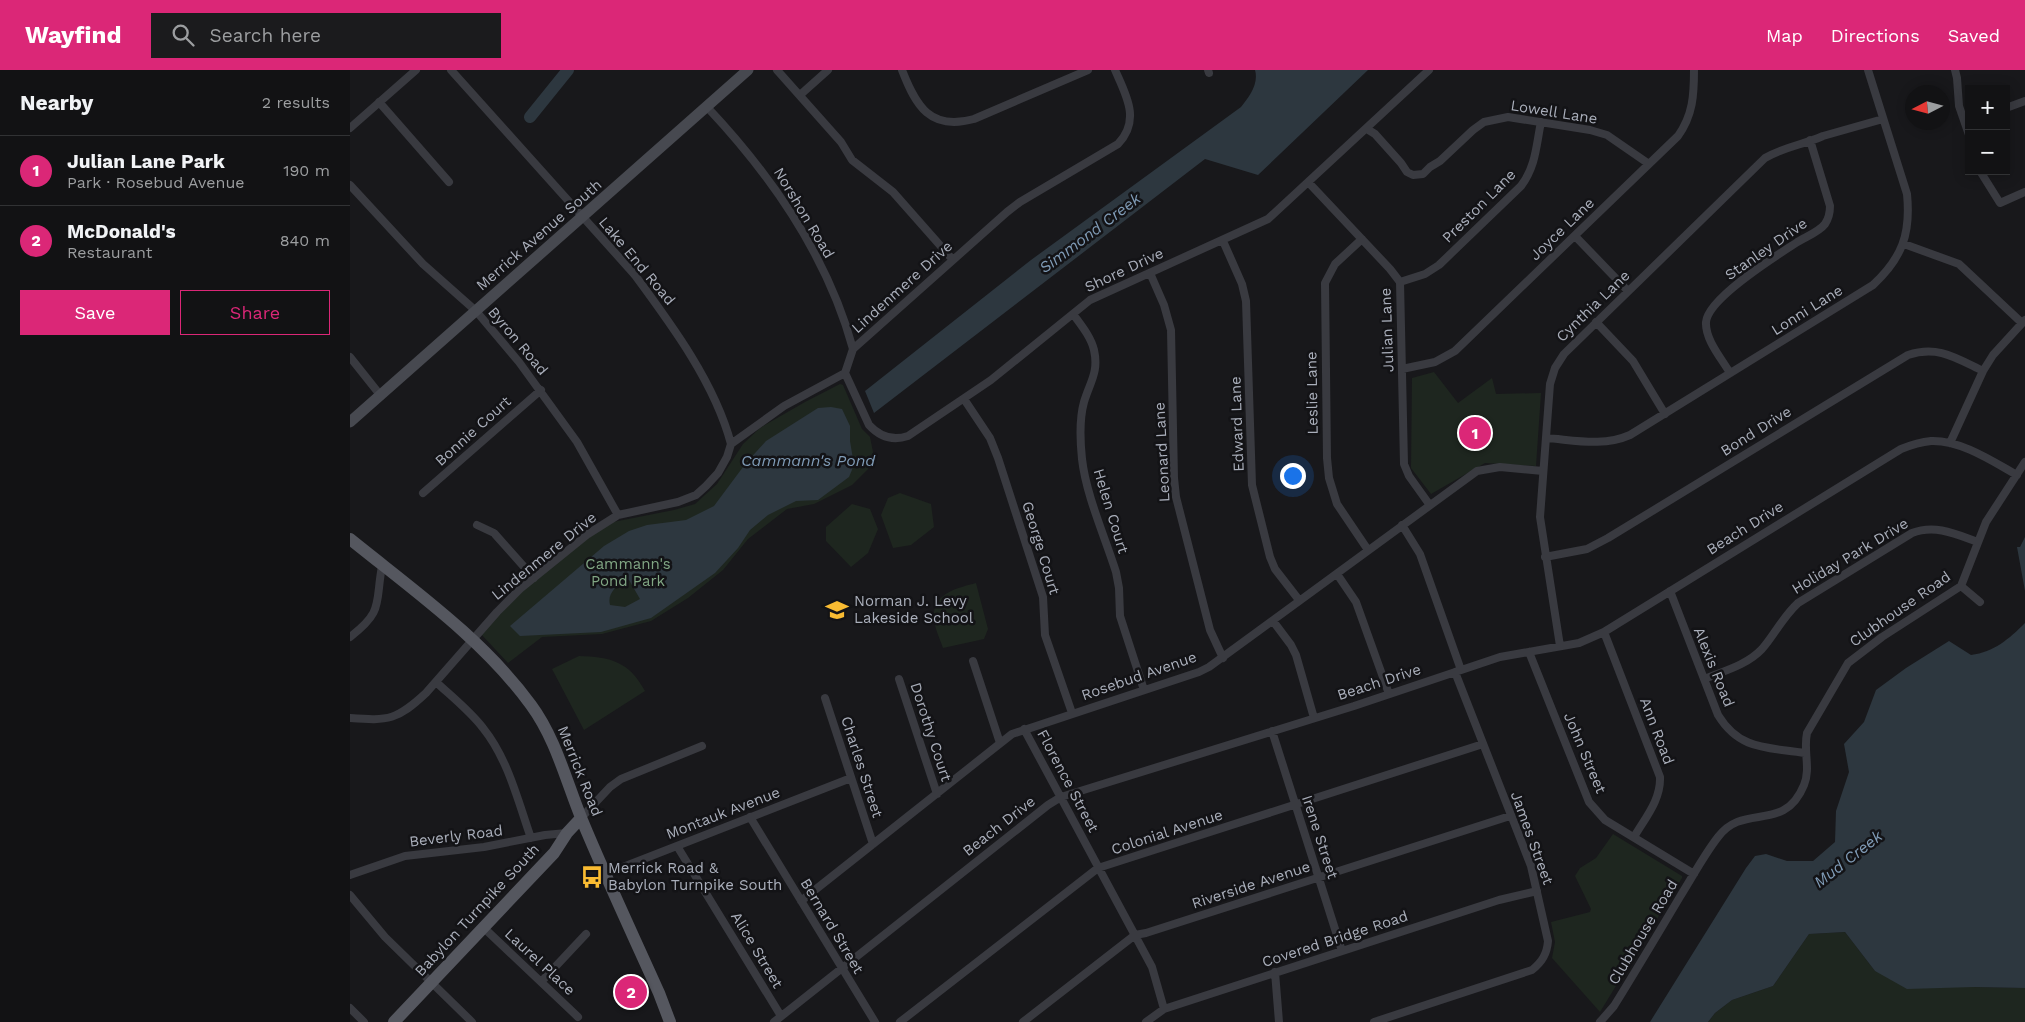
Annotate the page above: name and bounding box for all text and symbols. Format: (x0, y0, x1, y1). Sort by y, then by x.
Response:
search box (151, 13, 501, 58)
text: Wayfind (25, 21, 121, 49)
icon: search (169, 21, 197, 49)
text: Search here (209, 24, 321, 47)
text: Map (1766, 25, 1803, 46)
text: Directions (1831, 25, 1920, 46)
text: Saved (1948, 25, 2000, 46)
north arrow (1905, 85, 1950, 130)
map controls (1965, 85, 2010, 175)
button: + (1965, 85, 2010, 130)
text: Nearby (20, 90, 93, 115)
text: 2 results (262, 93, 330, 112)
street label: Lowell Lane (1509, 96, 1599, 128)
button: − (1965, 130, 2010, 175)
text: Julian Lane Park (67, 150, 225, 173)
text: 1 (33, 161, 39, 180)
text: 190 m (283, 161, 330, 180)
street label: Norshon Road (770, 164, 838, 262)
street label: Preston Lane (1438, 165, 1520, 247)
text: Park · Rosebud Avenue (67, 173, 245, 192)
street label: Merrick Avenue South (473, 176, 605, 294)
water label: Simmond Creek (1036, 188, 1145, 277)
street label: Joyce Lane (1526, 194, 1598, 264)
street label: Lake End Road (595, 213, 679, 309)
street label: Stanley Drive (1721, 214, 1811, 284)
text: McDonald's (67, 220, 176, 243)
text: 2 (31, 231, 41, 250)
text: 840 m (280, 231, 330, 250)
street label: Lindenmere Drive (848, 237, 956, 337)
text: Restaurant (67, 243, 153, 262)
street label: Shore Drive (1082, 244, 1166, 296)
street label: Cynthia Lane (1552, 266, 1634, 346)
street label: Lonni Lane (1768, 281, 1846, 339)
street label: Julian Lane (1377, 287, 1397, 373)
button: Save (20, 290, 170, 335)
button: Share (180, 290, 330, 335)
street label: Byron Road (484, 303, 552, 379)
street label: Leslie Lane (1302, 351, 1322, 435)
street label: Edward Lane (1226, 376, 1248, 472)
street label: Bonnie Court (431, 392, 515, 470)
street label: Leonard Lane (1150, 402, 1174, 502)
street label: Bond Drive (1717, 402, 1795, 460)
pin: 1 (1459, 414, 1491, 452)
water label: Cammann's Pond (741, 451, 876, 470)
your location (1280, 463, 1306, 489)
street label: Helen Court (1090, 466, 1133, 556)
street label: Beach Drive (1703, 497, 1787, 559)
street label: George Court (1018, 499, 1064, 597)
street label: Lindenmere Drive (488, 508, 600, 604)
street label: Holiday Park Drive (1788, 514, 1912, 598)
park label: Cammann's Pond Park (585, 555, 671, 590)
street label: Clubhouse Road (1846, 567, 1954, 651)
place label: Norman J. Levy Lakeside School (854, 592, 974, 627)
school or university icon: Norman J. Levy Lakeside School (824, 597, 850, 623)
street label: Alexis Road (1690, 624, 1738, 710)
street label: Rosebud Avenue (1079, 648, 1199, 704)
street label: Beach Drive (1335, 660, 1423, 704)
street label: Dorothy Court (907, 680, 956, 784)
street label: Ann Road (1636, 695, 1678, 767)
street label: John Street (1560, 710, 1610, 797)
street label: Charles Street (837, 714, 887, 821)
street label: Merrick Road (554, 723, 606, 819)
street label: Florence Street (1033, 726, 1103, 836)
street label: Montauk Avenue (663, 783, 783, 843)
street label: James Street (1507, 789, 1557, 888)
street label: Beach Drive (959, 792, 1039, 860)
street label: Irene Street (1298, 793, 1342, 882)
street label: Colonial Avenue (1109, 805, 1225, 859)
street label: Beverly Road (408, 821, 504, 851)
water label: Mud Creek (1810, 826, 1887, 892)
street label: Babylon Turnpike South (411, 840, 543, 980)
street label: Riverside Avenue (1189, 857, 1313, 913)
place label: Merrick Road & Babylon Turnpike South (608, 859, 782, 894)
bus stop icon: Merrick Road & Babylon Turnpike South (579, 864, 605, 890)
street label: Bernard Street (796, 875, 868, 977)
street label: Clubhouse Road (1605, 876, 1681, 988)
street label: Covered Bridge Road (1260, 907, 1410, 971)
street label: Alice Street (727, 909, 787, 992)
street label: Laurel Place (501, 925, 579, 999)
pin: 2 (615, 973, 647, 1011)

